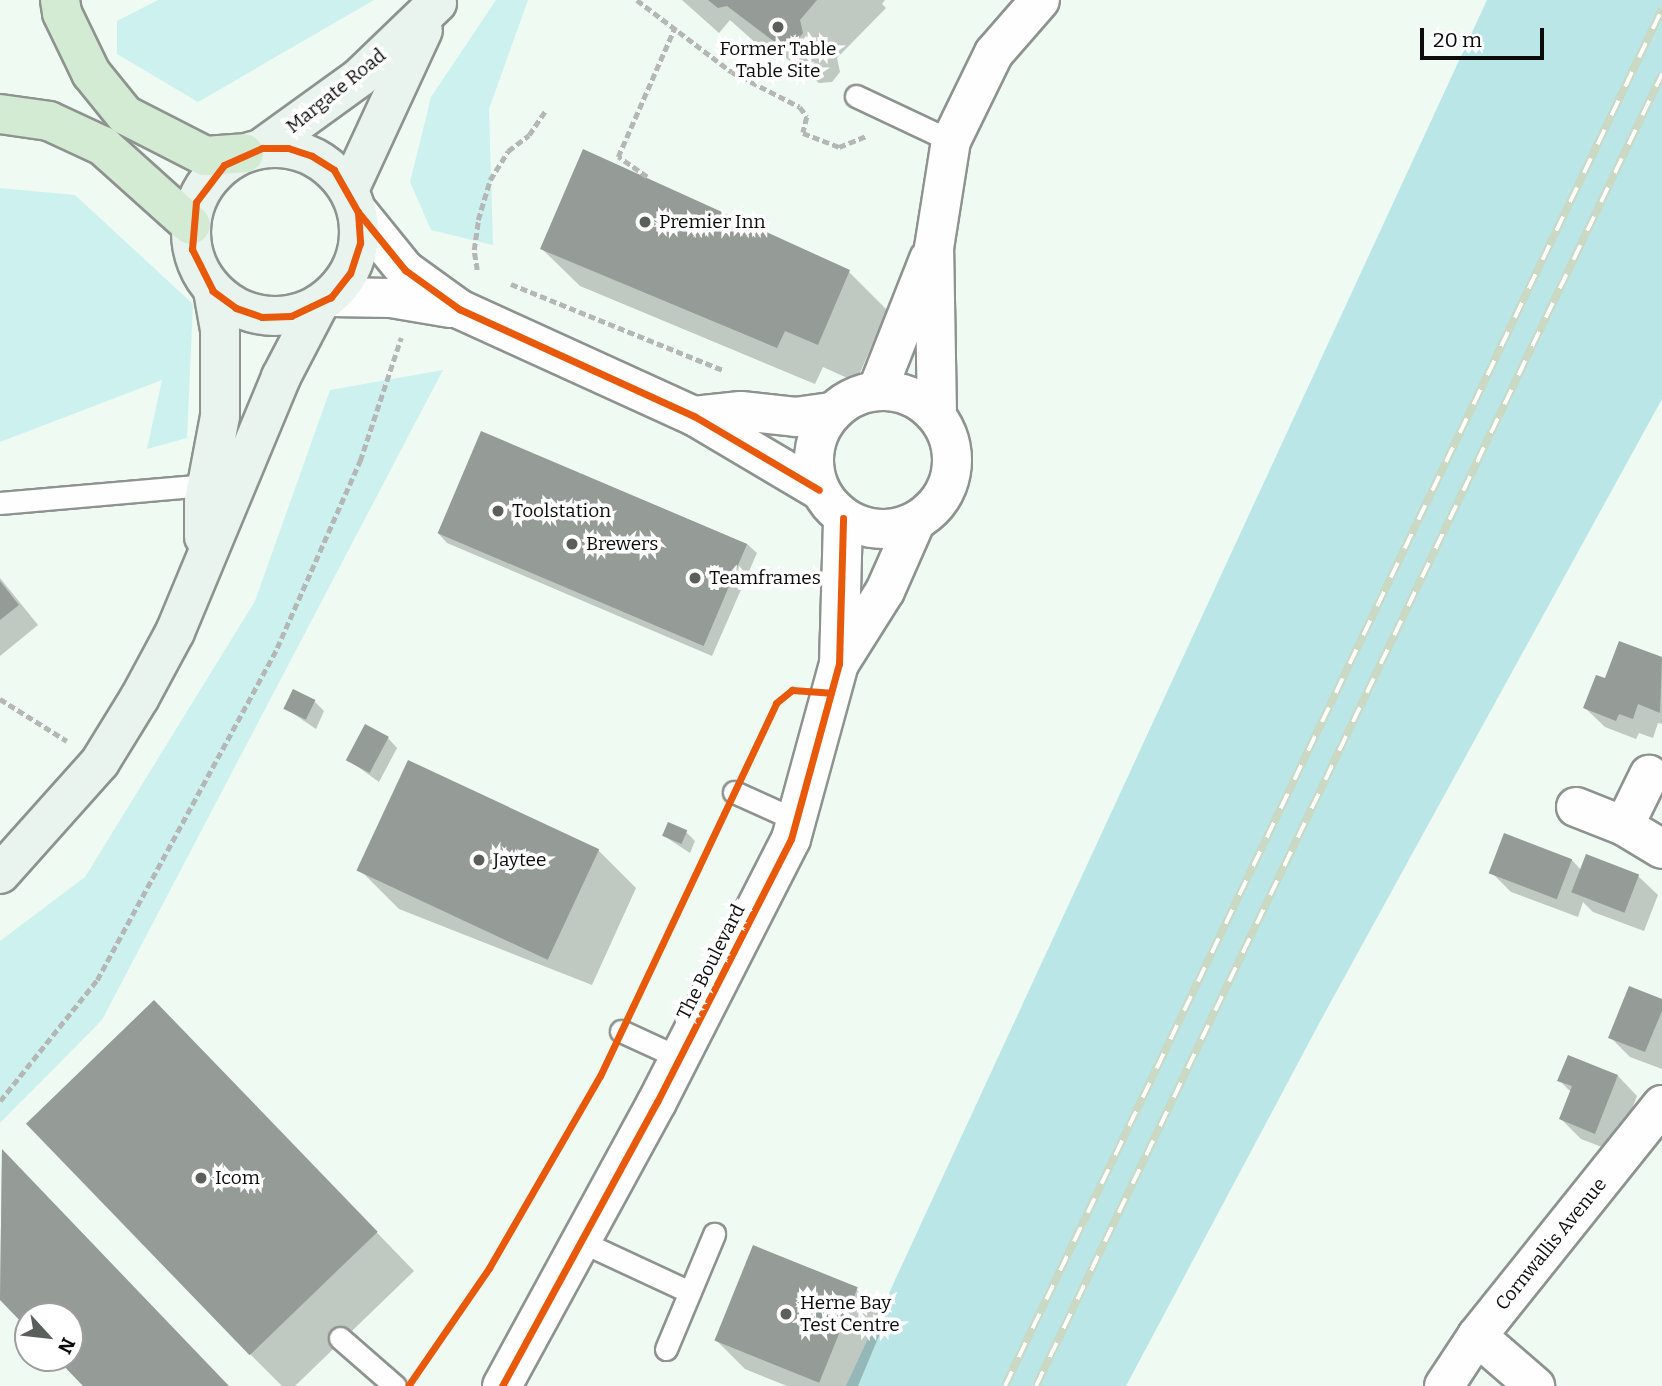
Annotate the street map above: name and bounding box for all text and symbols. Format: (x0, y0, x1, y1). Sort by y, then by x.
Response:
scale bar (1424, 14, 1548, 58)
marker: Former Table Table Site (770, 19, 786, 35)
text: 20 m (1433, 27, 1482, 53)
place label: Former Table Table Site (720, 38, 836, 82)
street label: Margate Road (282, 44, 390, 138)
place label: Premier Inn (659, 211, 766, 233)
marker: Premier Inn (637, 214, 653, 230)
place label: Toolstation (512, 500, 611, 522)
marker: Toolstation (490, 503, 506, 519)
place label: Brewers (586, 533, 658, 555)
marker: Brewers (564, 536, 580, 552)
place label: Teamframes (709, 567, 821, 589)
marker: Teamframes (687, 570, 703, 586)
place label: Jaytee (493, 849, 546, 871)
marker: Jaytee (471, 852, 487, 868)
street label: The Boulevard (672, 901, 750, 1023)
place label: Icom (215, 1167, 260, 1189)
marker: Icom (193, 1170, 209, 1186)
street label: Cornwallis Avenue (1491, 1173, 1611, 1315)
place label: Herne Bay Test Centre (800, 1292, 900, 1336)
north arrow (14, 1302, 84, 1372)
marker: Herne Bay Test Centre (778, 1306, 794, 1322)
text: N (53, 1334, 80, 1358)

